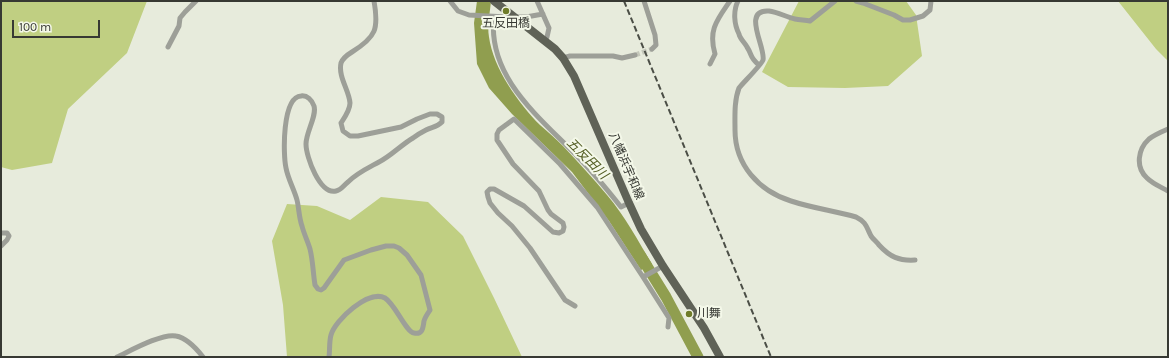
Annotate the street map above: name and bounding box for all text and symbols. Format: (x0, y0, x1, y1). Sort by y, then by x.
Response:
marker: 五反田橋 (501, 6, 511, 16)
scale bar (14, 12, 102, 38)
place label: 五反田橋 (482, 17, 530, 31)
text: 100 m (19, 20, 51, 34)
street label: 八幡浜宇和線 (605, 130, 647, 202)
water label: 五反田川 (563, 135, 611, 183)
place label: 川舞 (697, 307, 721, 321)
marker: 川舞 (684, 309, 694, 319)

